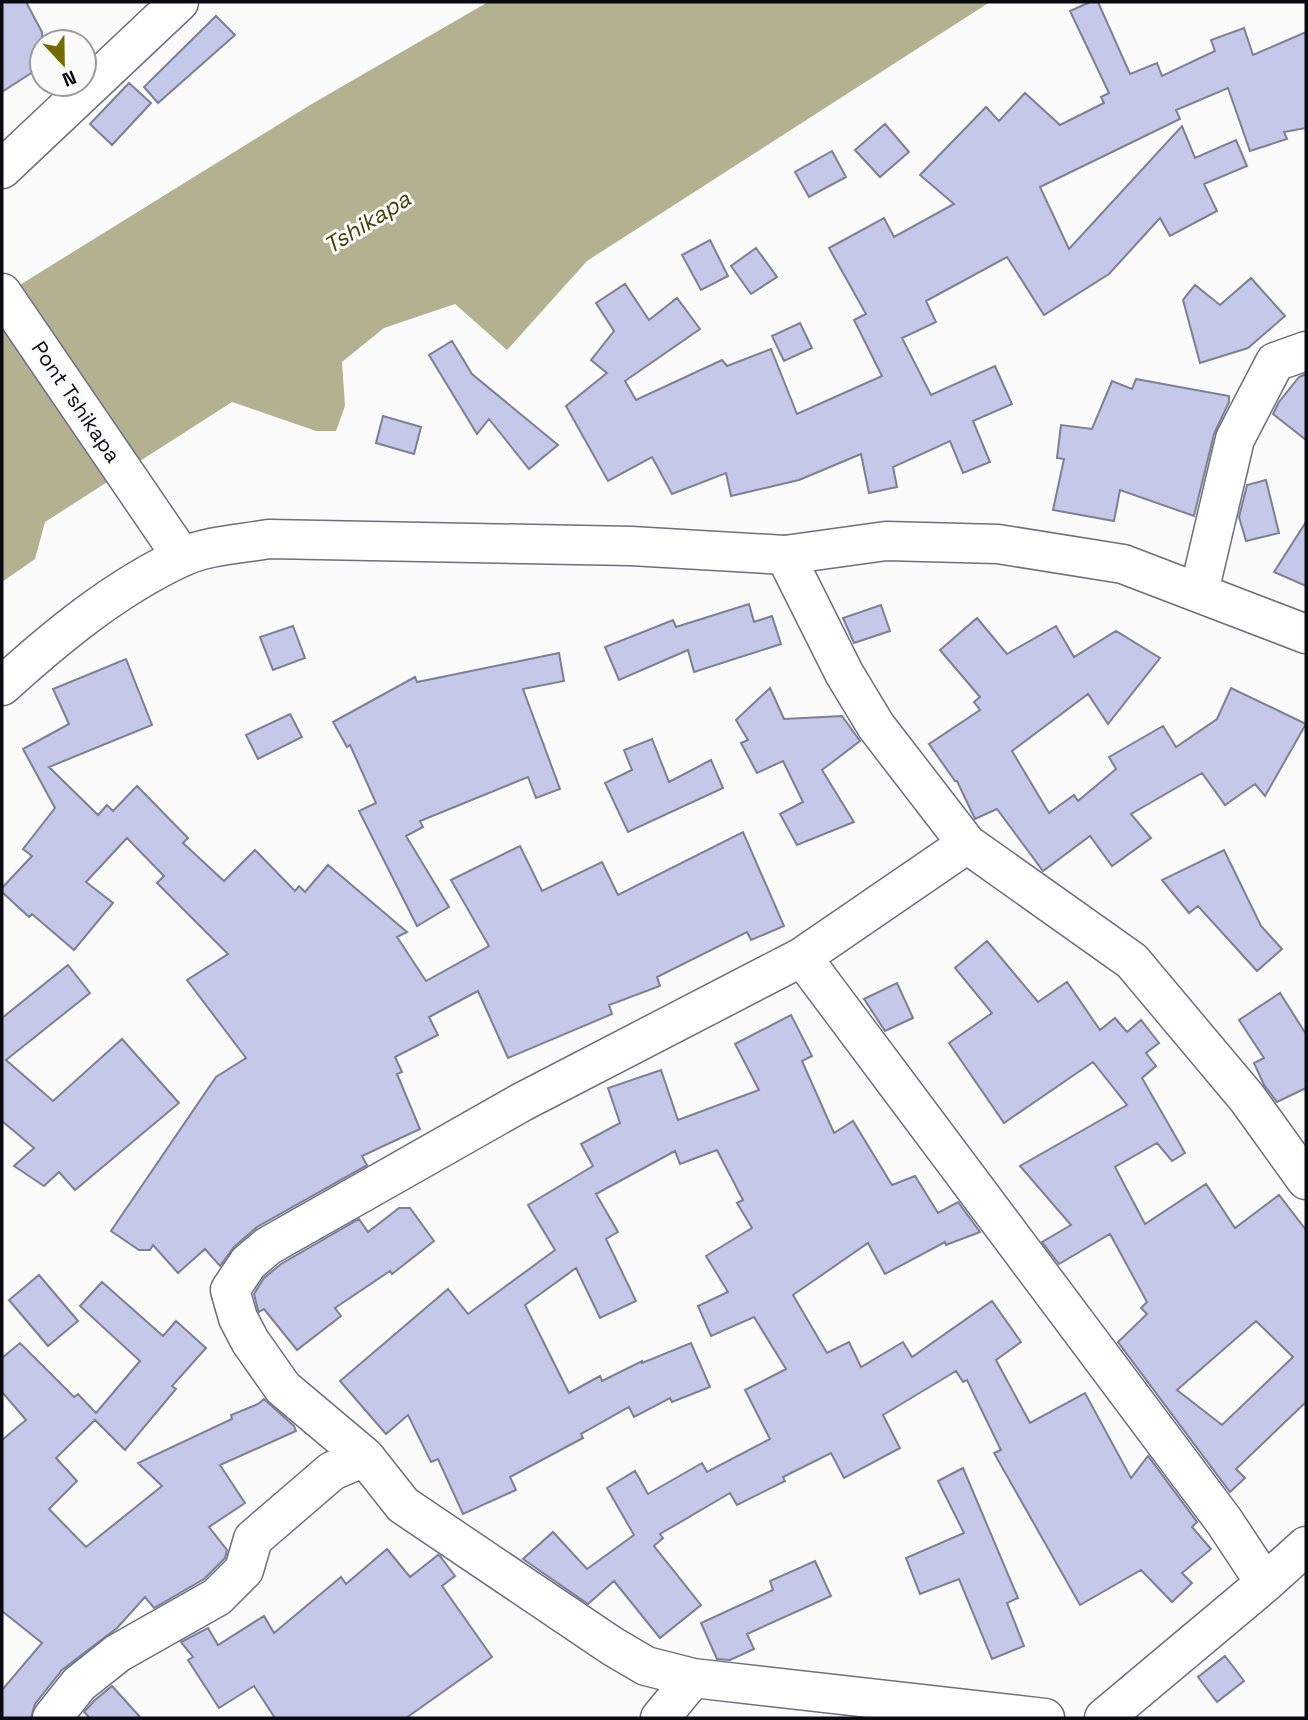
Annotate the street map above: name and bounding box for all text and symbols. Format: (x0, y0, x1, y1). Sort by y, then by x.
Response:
north arrow (28, 28, 98, 98)
text: N (59, 64, 80, 92)
water label: Tshikapa (318, 183, 417, 260)
street label: Pont Tshikapa (26, 336, 127, 468)

